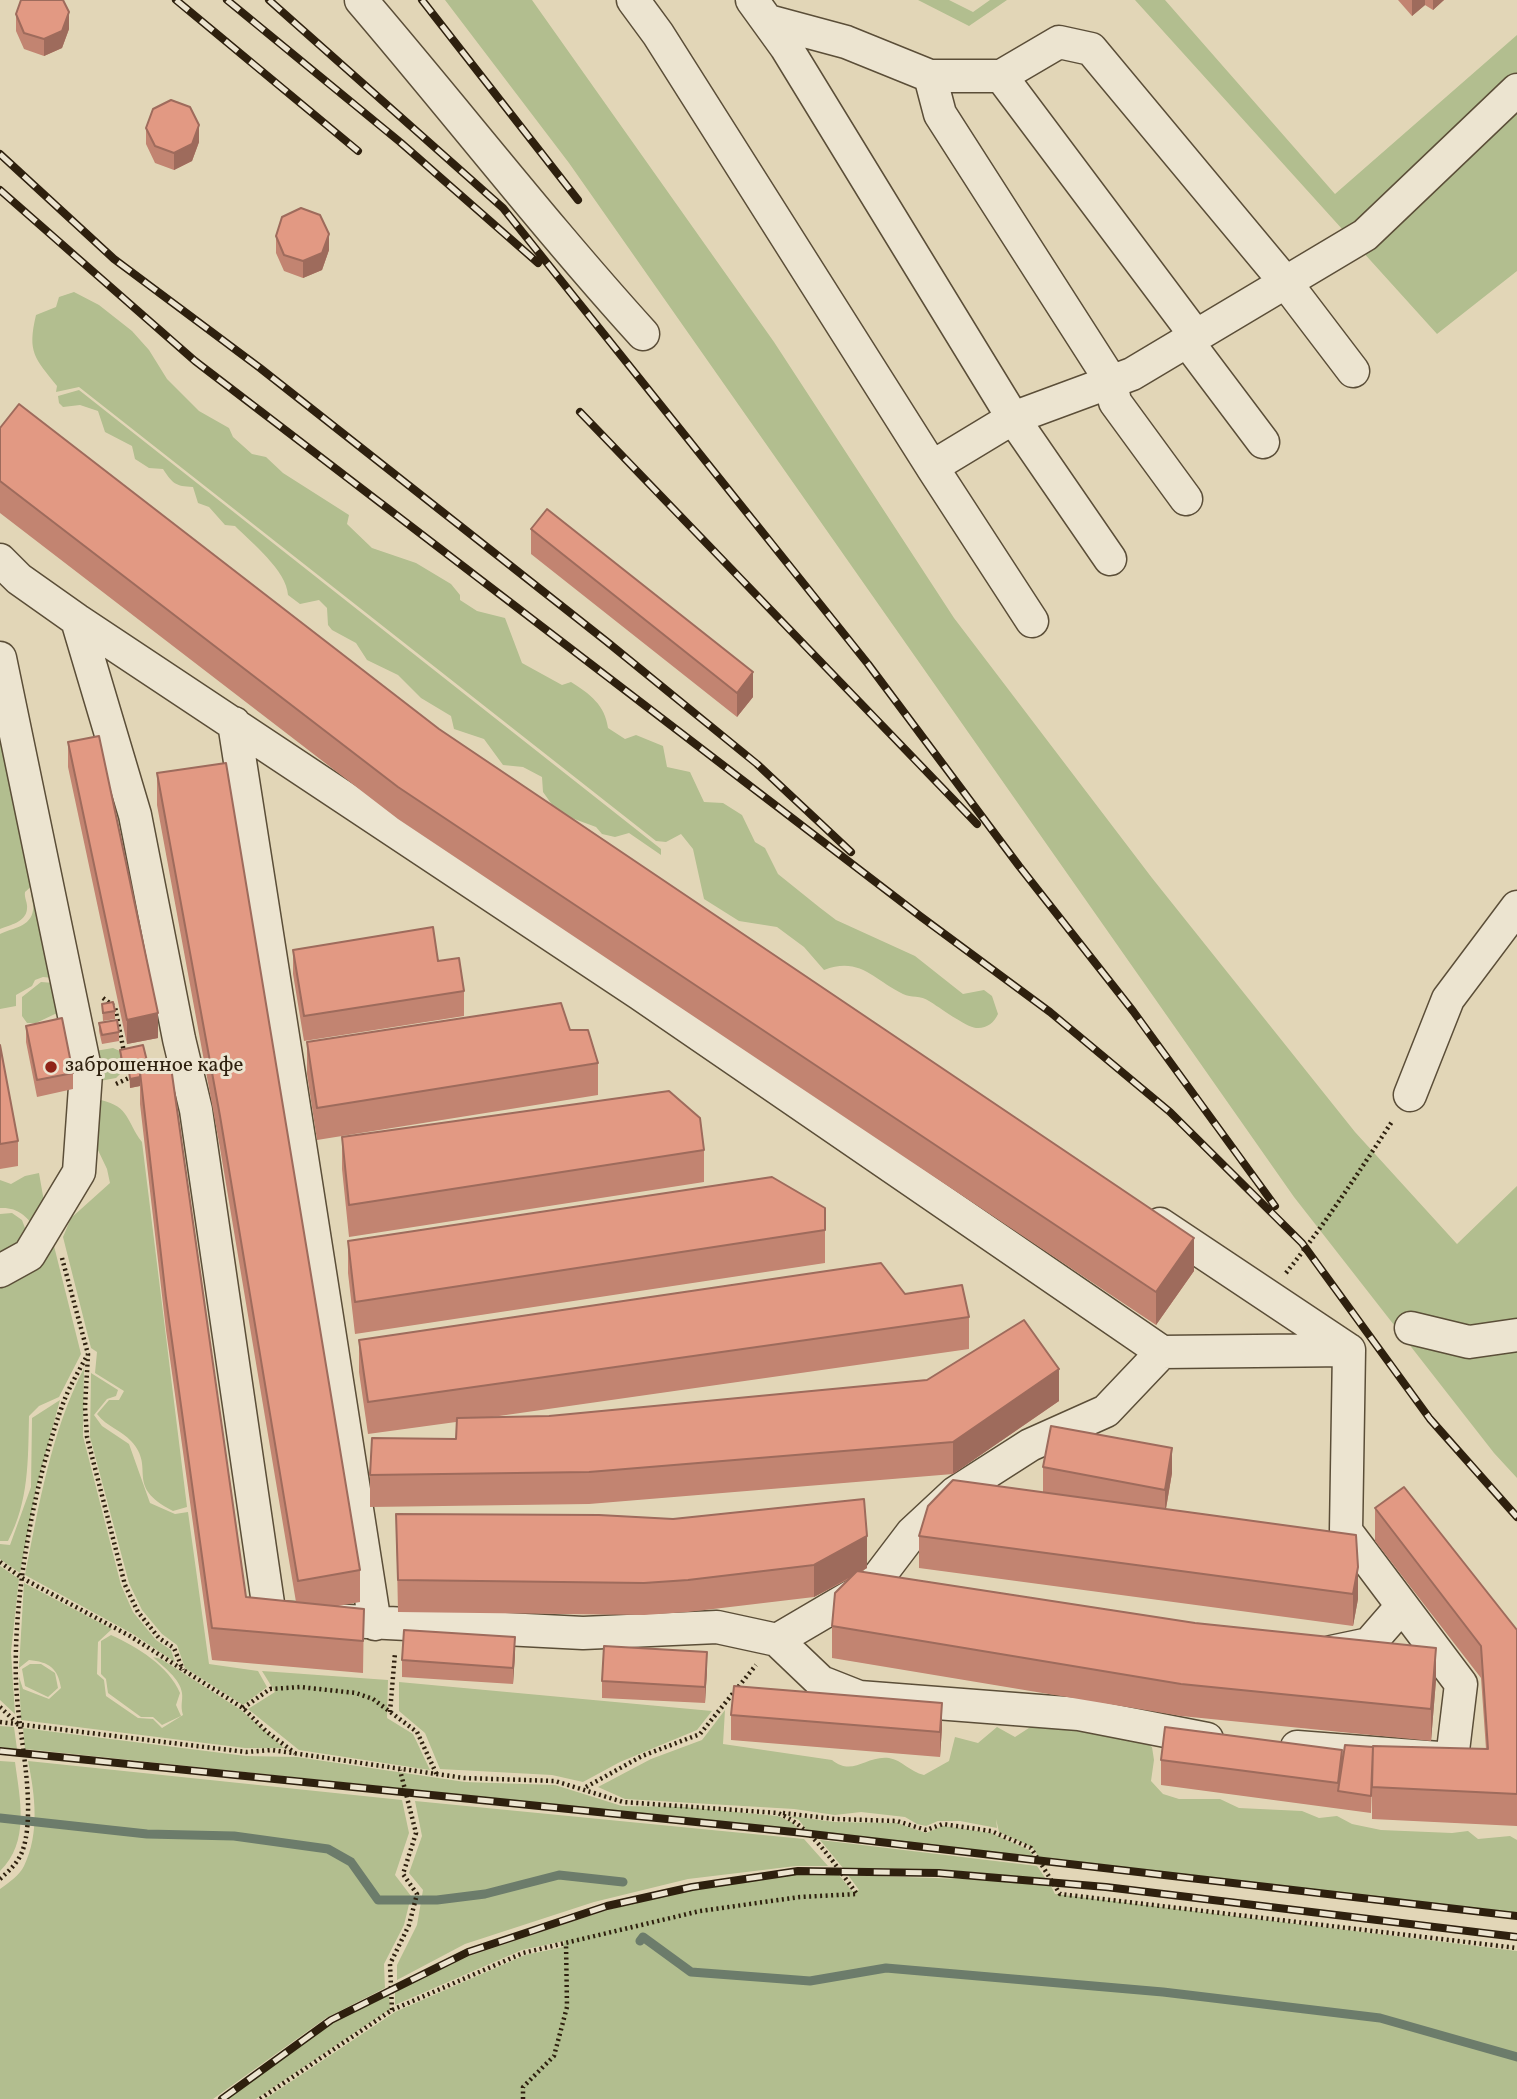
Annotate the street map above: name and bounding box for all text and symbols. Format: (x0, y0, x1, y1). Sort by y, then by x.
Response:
place label: заброшенное кафе (65, 1054, 243, 1080)
marker: заброшенное кафе (43, 1059, 59, 1075)

